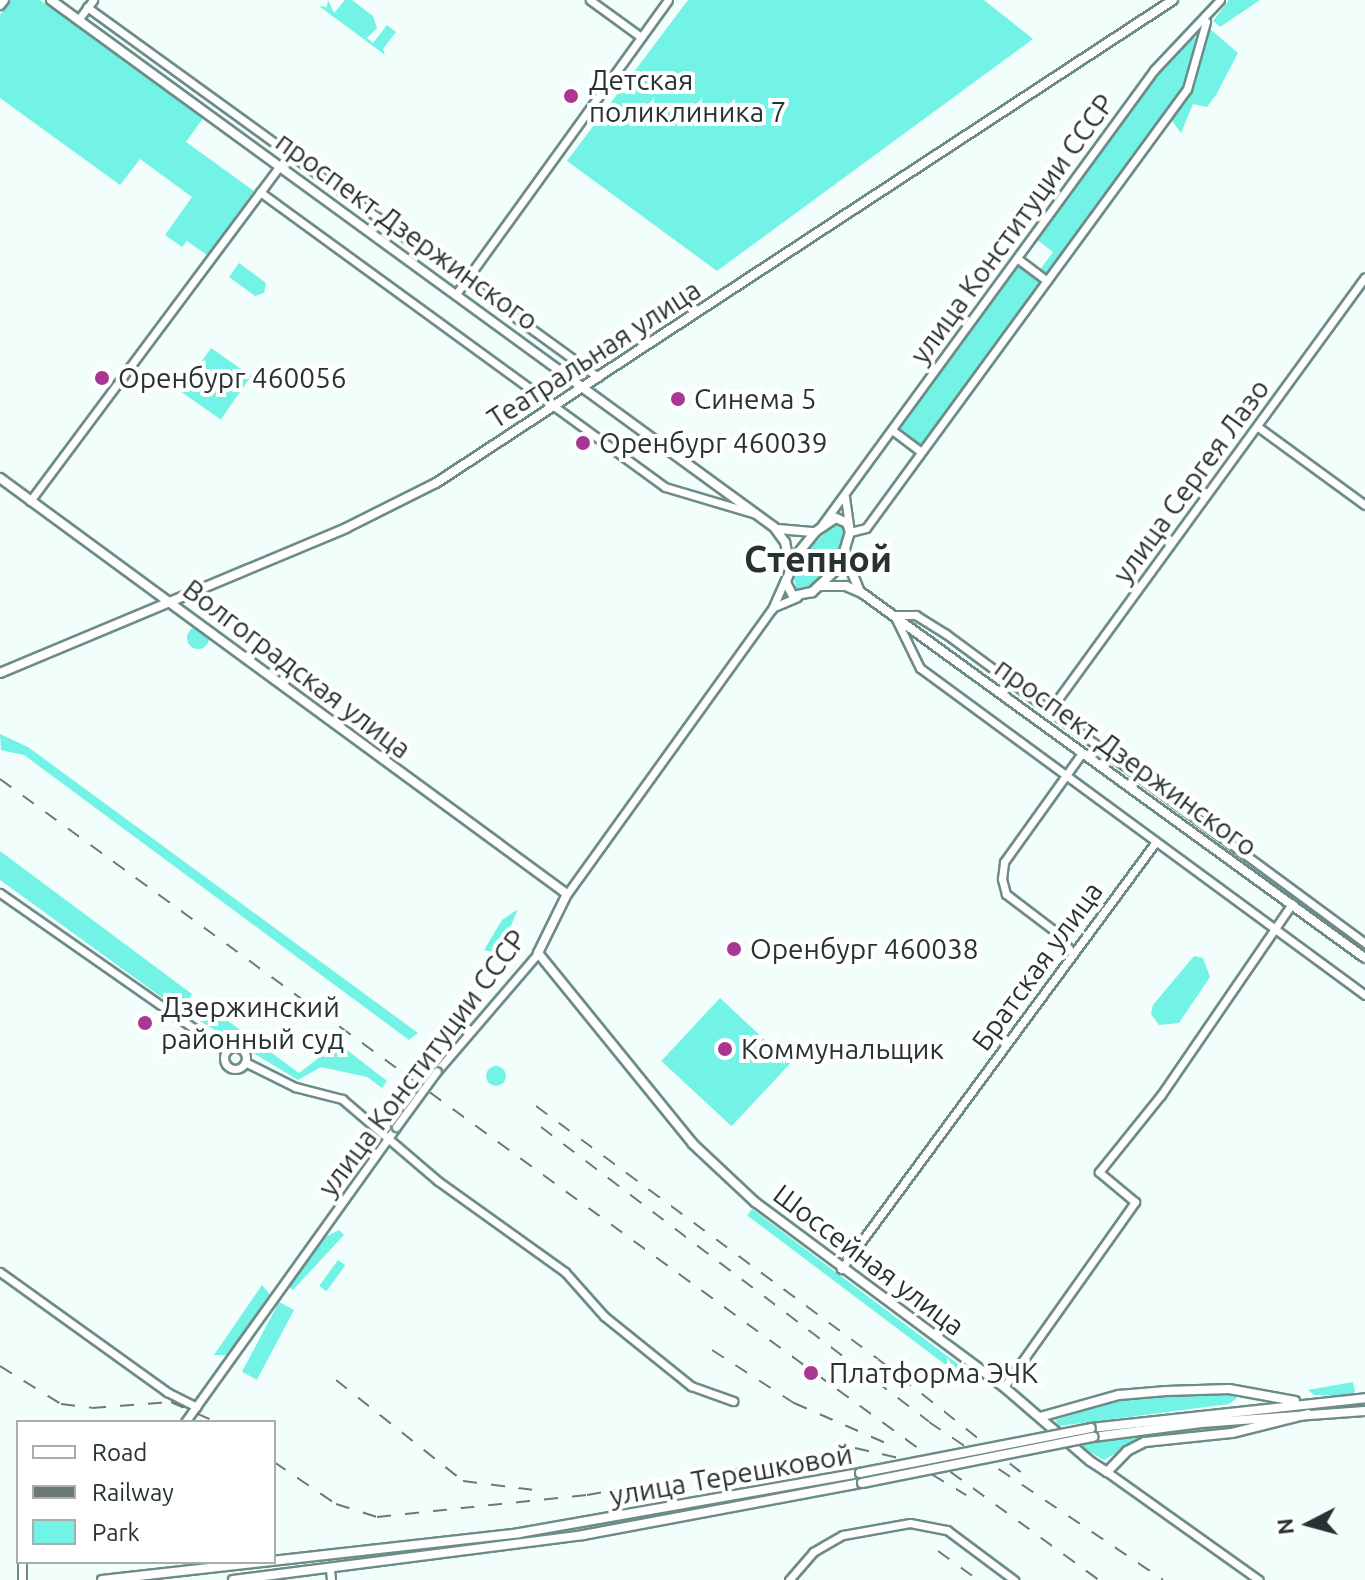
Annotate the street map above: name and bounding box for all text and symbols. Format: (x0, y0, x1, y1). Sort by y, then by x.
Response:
place label: Детская поликлиника 7 (589, 63, 786, 129)
marker: Детская поликлиника 7 (560, 85, 582, 107)
street label: улица Конституции СССР (903, 88, 1121, 370)
street label: проспект Дзержинского (269, 125, 545, 337)
street label: Театральная улица (481, 273, 707, 435)
place label: Оренбург 460056 (118, 361, 347, 395)
marker: Оренбург 460056 (93, 369, 111, 387)
street label: улица Сергея Лазо (1106, 372, 1276, 590)
place label: Синема 5 (694, 382, 816, 416)
marker: Синема 5 (669, 390, 687, 408)
place label: Оренбург 460039 (599, 426, 828, 460)
marker: Оренбург 460039 (574, 434, 592, 452)
district label: Степной (744, 537, 892, 581)
street label: Волгоградская улица (176, 572, 418, 766)
street label: проспект Дзержинского (988, 651, 1264, 863)
street label: Братская улица (965, 875, 1109, 1057)
street label: улица Конституции СССР (311, 923, 533, 1203)
place label: Оренбург 460038 (750, 932, 979, 966)
marker: Оренбург 460038 (725, 940, 743, 958)
place label: Дзержинский районный суд (161, 990, 344, 1056)
marker: Дзержинский районный суд (136, 1014, 154, 1032)
place label: Коммунальщик (741, 1032, 944, 1066)
marker: Коммунальщик (716, 1040, 734, 1058)
street label: Шоссейная улица (767, 1177, 971, 1343)
place label: Платформа ЭЧК (829, 1356, 1038, 1390)
marker: Платформа ЭЧК (800, 1362, 822, 1384)
legend (16, 1420, 276, 1564)
street label: улица Терешковой (607, 1437, 855, 1513)
text: Road (92, 1439, 147, 1466)
text: Railway (92, 1479, 174, 1506)
north arrow (1269, 1484, 1349, 1564)
text: N (1271, 1517, 1298, 1536)
text: Park (92, 1519, 140, 1546)

